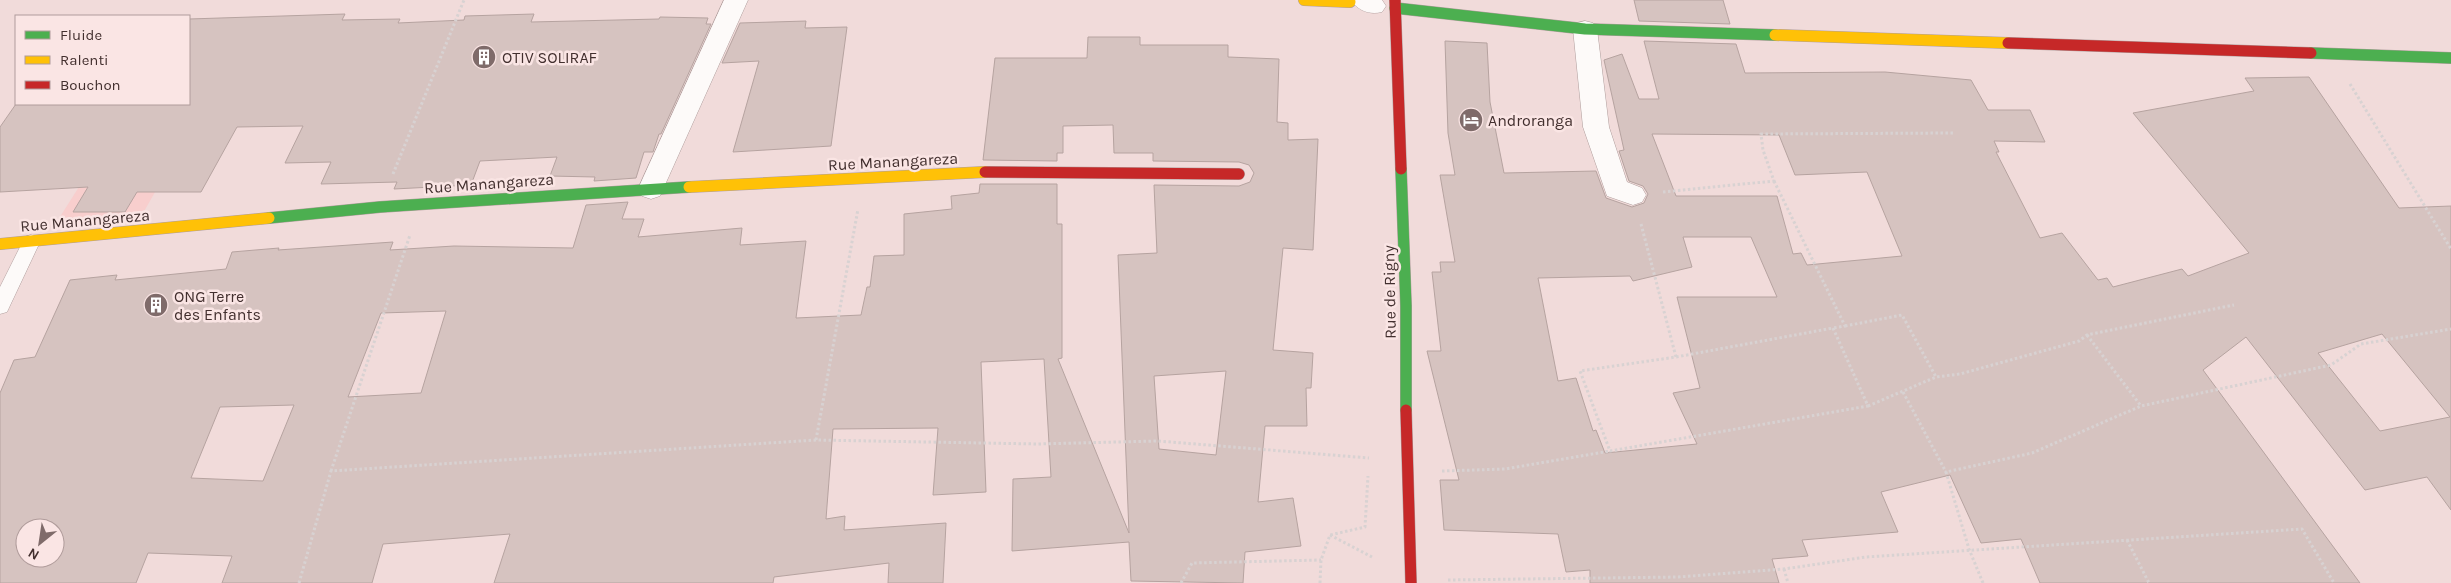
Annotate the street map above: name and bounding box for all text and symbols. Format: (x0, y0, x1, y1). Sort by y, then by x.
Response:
legend (15, 15, 190, 105)
text: Fluide (60, 26, 102, 44)
building icon: OTIV SOLIRAF (471, 44, 497, 70)
place label: OTIV SOLIRAF (502, 48, 597, 67)
text: Ralenti (60, 51, 109, 69)
text: Bouchon (60, 76, 121, 94)
hotel icon: Androranga (1458, 107, 1484, 133)
place label: Androranga (1488, 111, 1573, 130)
street label: Rue Manangareza (828, 149, 959, 174)
street label: Rue Manangareza (423, 169, 555, 198)
street label: Rue Manangareza (19, 205, 151, 236)
street label: Rue de Rigny (1379, 244, 1400, 339)
place label: ONG Terre des Enfants (174, 287, 261, 324)
building icon: ONG Terre des Enfants (143, 292, 169, 318)
north arrow (15, 518, 65, 568)
text: N (25, 544, 42, 564)

